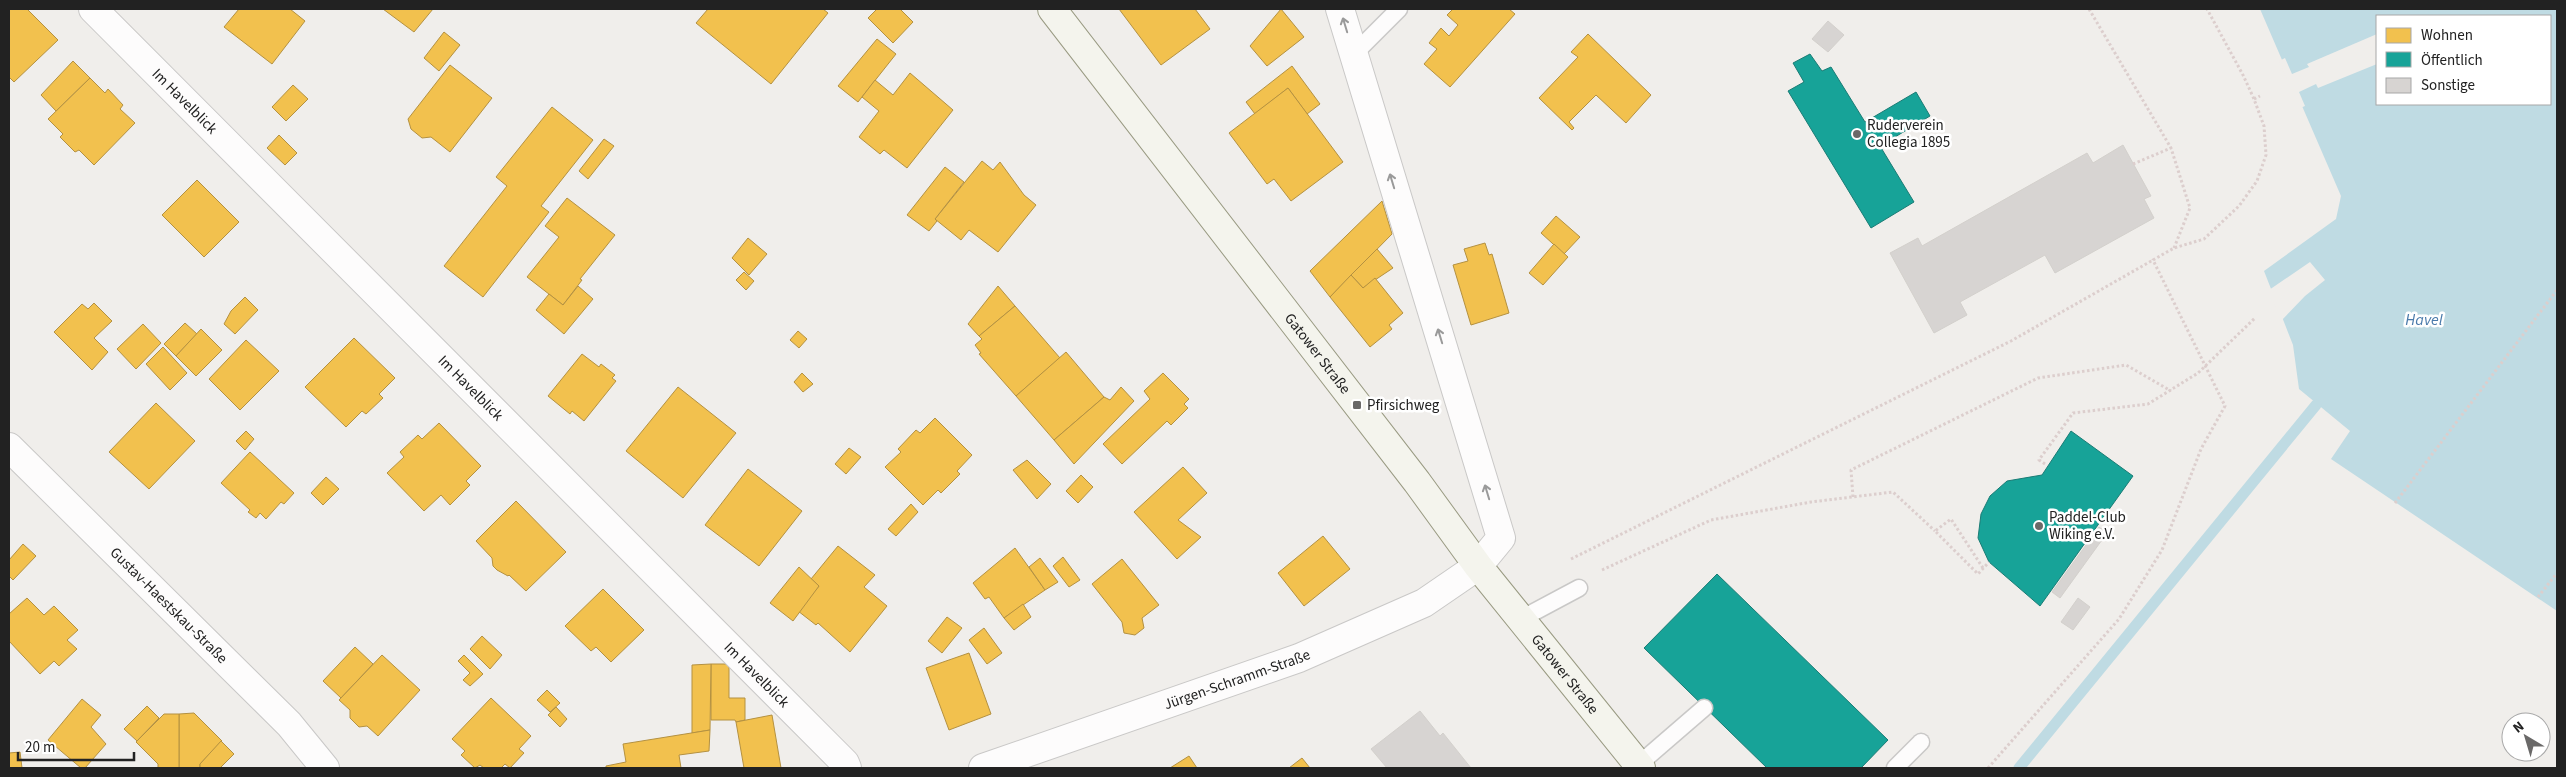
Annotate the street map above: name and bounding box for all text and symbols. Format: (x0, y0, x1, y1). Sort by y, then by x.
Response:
legend (2376, 15, 2551, 105)
one-way arrow (1339, 18, 1349, 34)
text: Wohnen (2421, 25, 2473, 46)
text: Öffentlich (2421, 50, 2483, 71)
street label: Im Havelblick (147, 64, 222, 139)
text: Sonstige (2421, 75, 2475, 96)
place label: Ruderverein Collegia 1895 (1867, 115, 1950, 153)
marker: Ruderverein Collegia 1895 (1851, 128, 1863, 140)
one-way arrow (1387, 173, 1397, 189)
street label: Gatower Straße (1279, 309, 1355, 399)
water label: Havel (2405, 309, 2443, 331)
one-way arrow (1434, 329, 1444, 345)
street label: Im Havelblick (433, 351, 508, 426)
place label: Pfirsichweg (1367, 395, 1440, 416)
marker: Pfirsichweg (1351, 399, 1363, 411)
one-way arrow (1481, 484, 1491, 500)
place label: Paddel-Club Wiking e.V. (2049, 507, 2126, 545)
marker: Paddel-Club Wiking e.V. (2033, 520, 2045, 532)
street label: Gustav-Haestskau-Straße (105, 543, 232, 669)
street label: Gatower Straße (1526, 630, 1603, 719)
street label: Im Havelblick (719, 637, 794, 713)
street label: Jürgen-Schramm-Straße (1161, 644, 1314, 715)
north arrow (2501, 712, 2551, 762)
text: N (2509, 717, 2528, 738)
scale bar (18, 730, 134, 762)
text: 20 m (25, 737, 55, 758)

